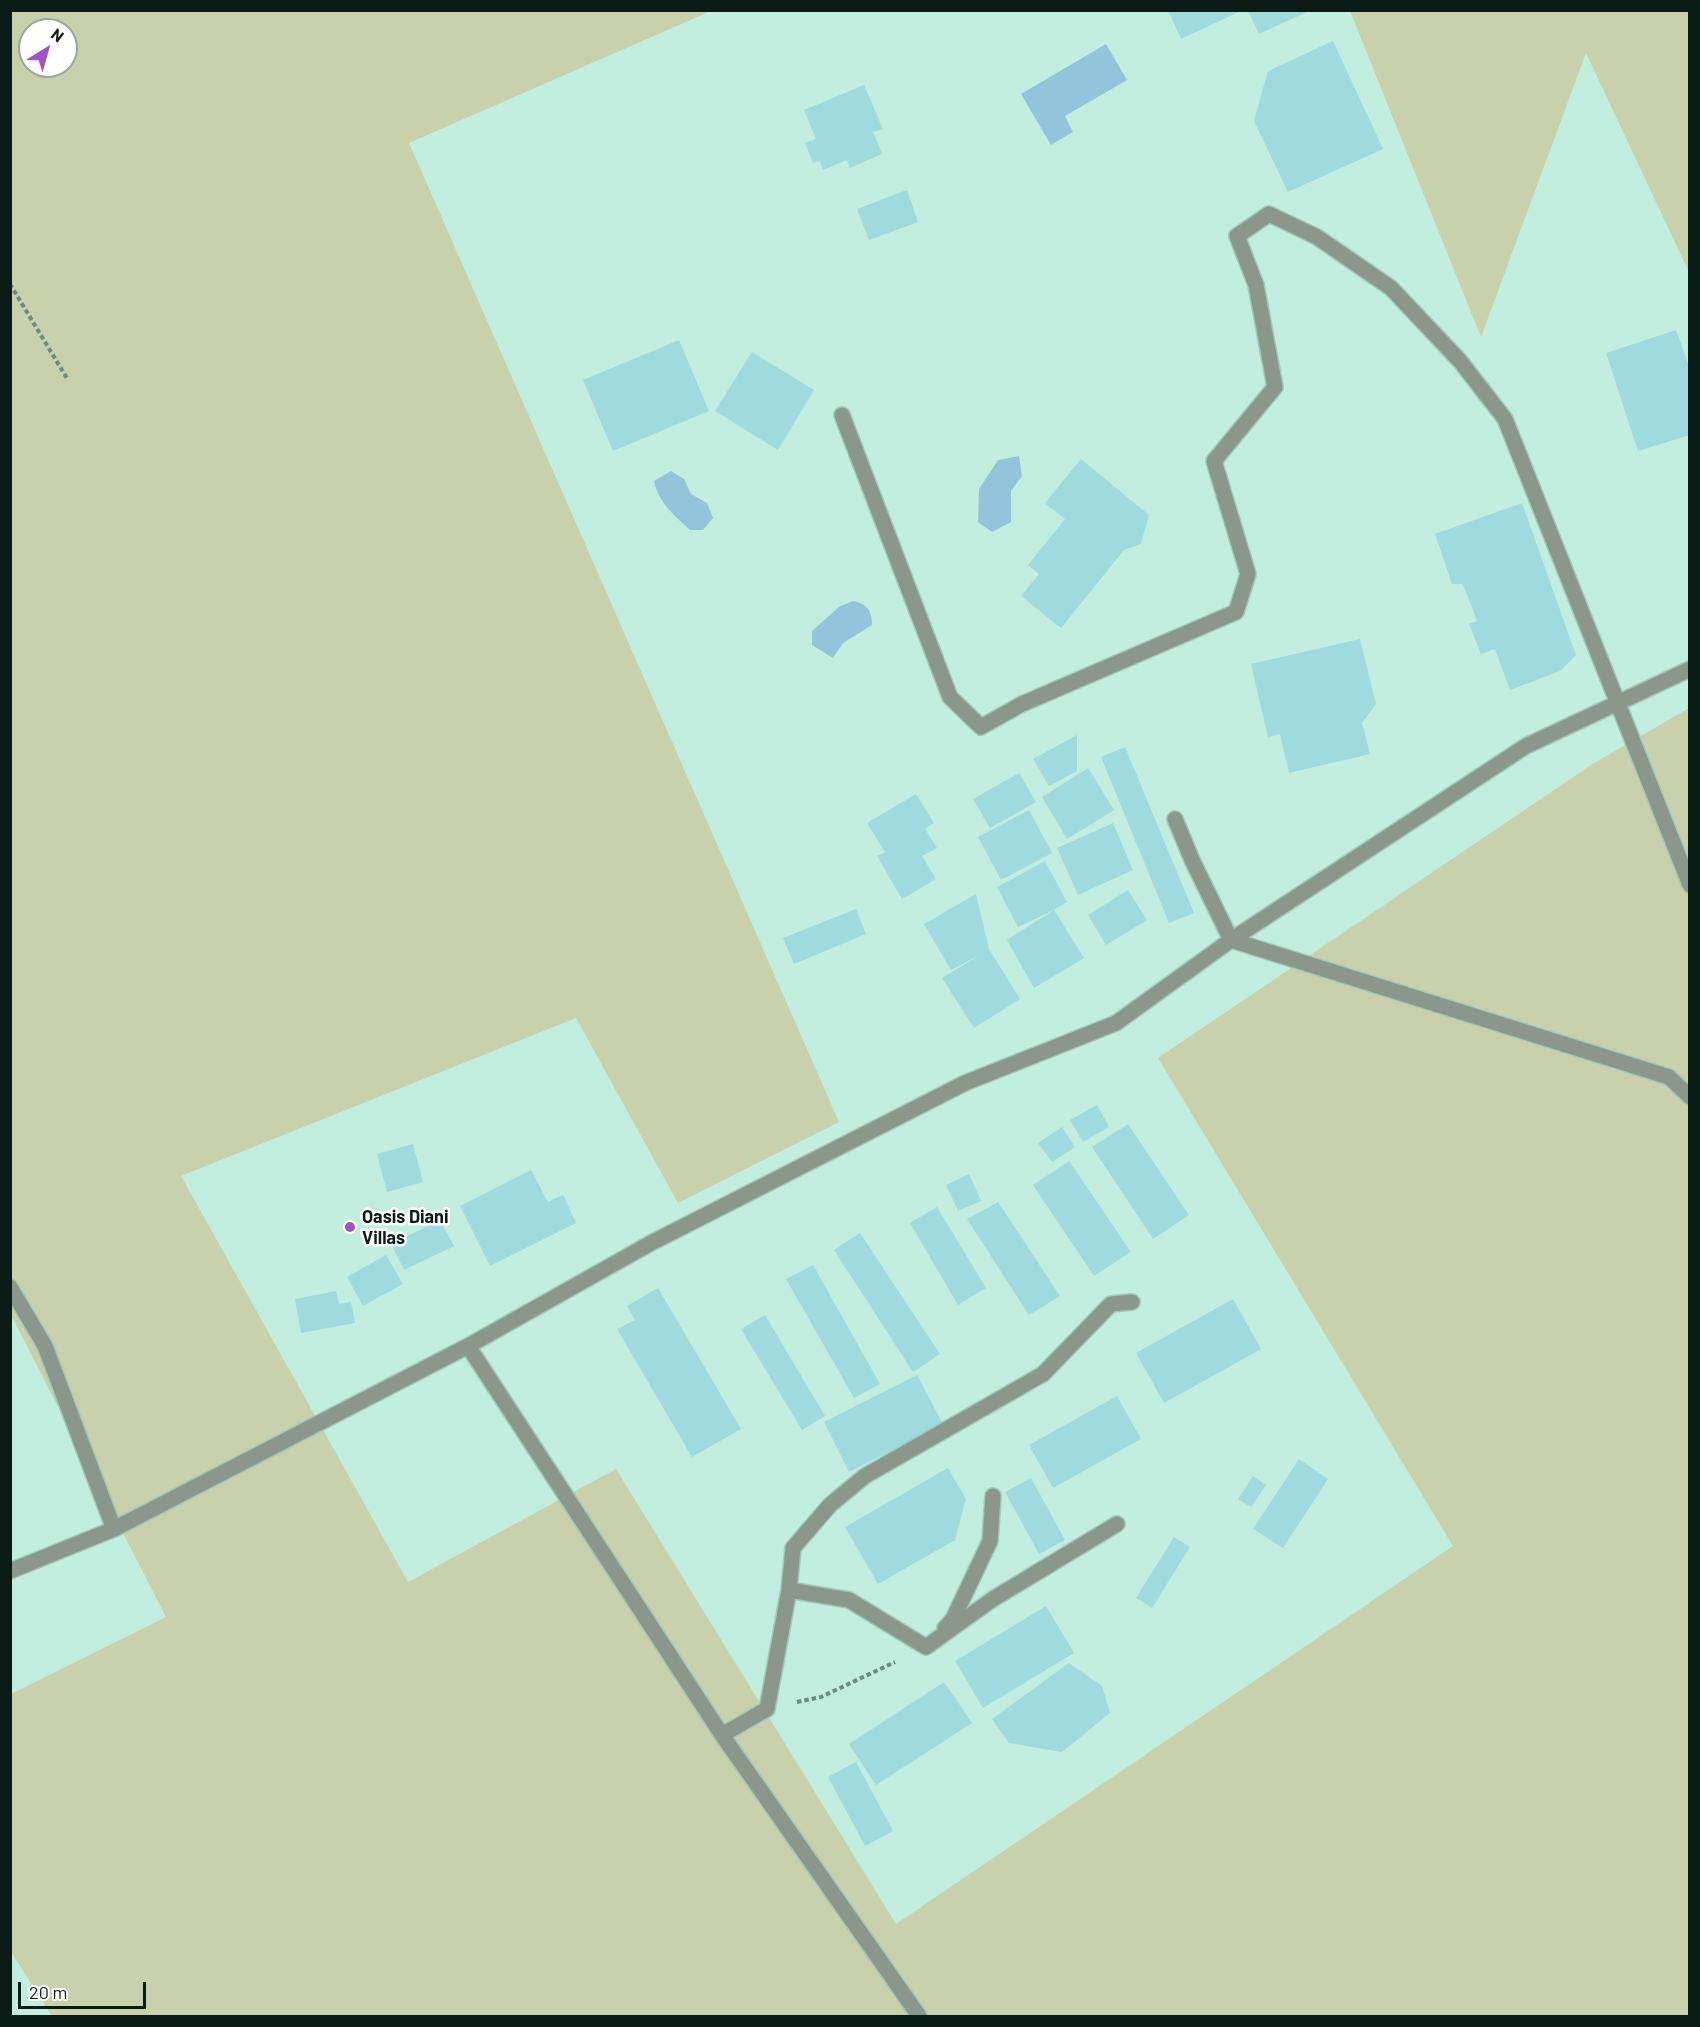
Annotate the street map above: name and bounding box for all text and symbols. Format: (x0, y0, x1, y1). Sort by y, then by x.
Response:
north arrow (18, 18, 78, 78)
text: N (48, 24, 68, 46)
place label: Oasis Diani Villas (362, 1206, 449, 1248)
marker: Oasis Diani Villas (343, 1220, 357, 1234)
scale bar (21, 1970, 148, 2008)
text: 20 m (29, 1981, 67, 2003)

